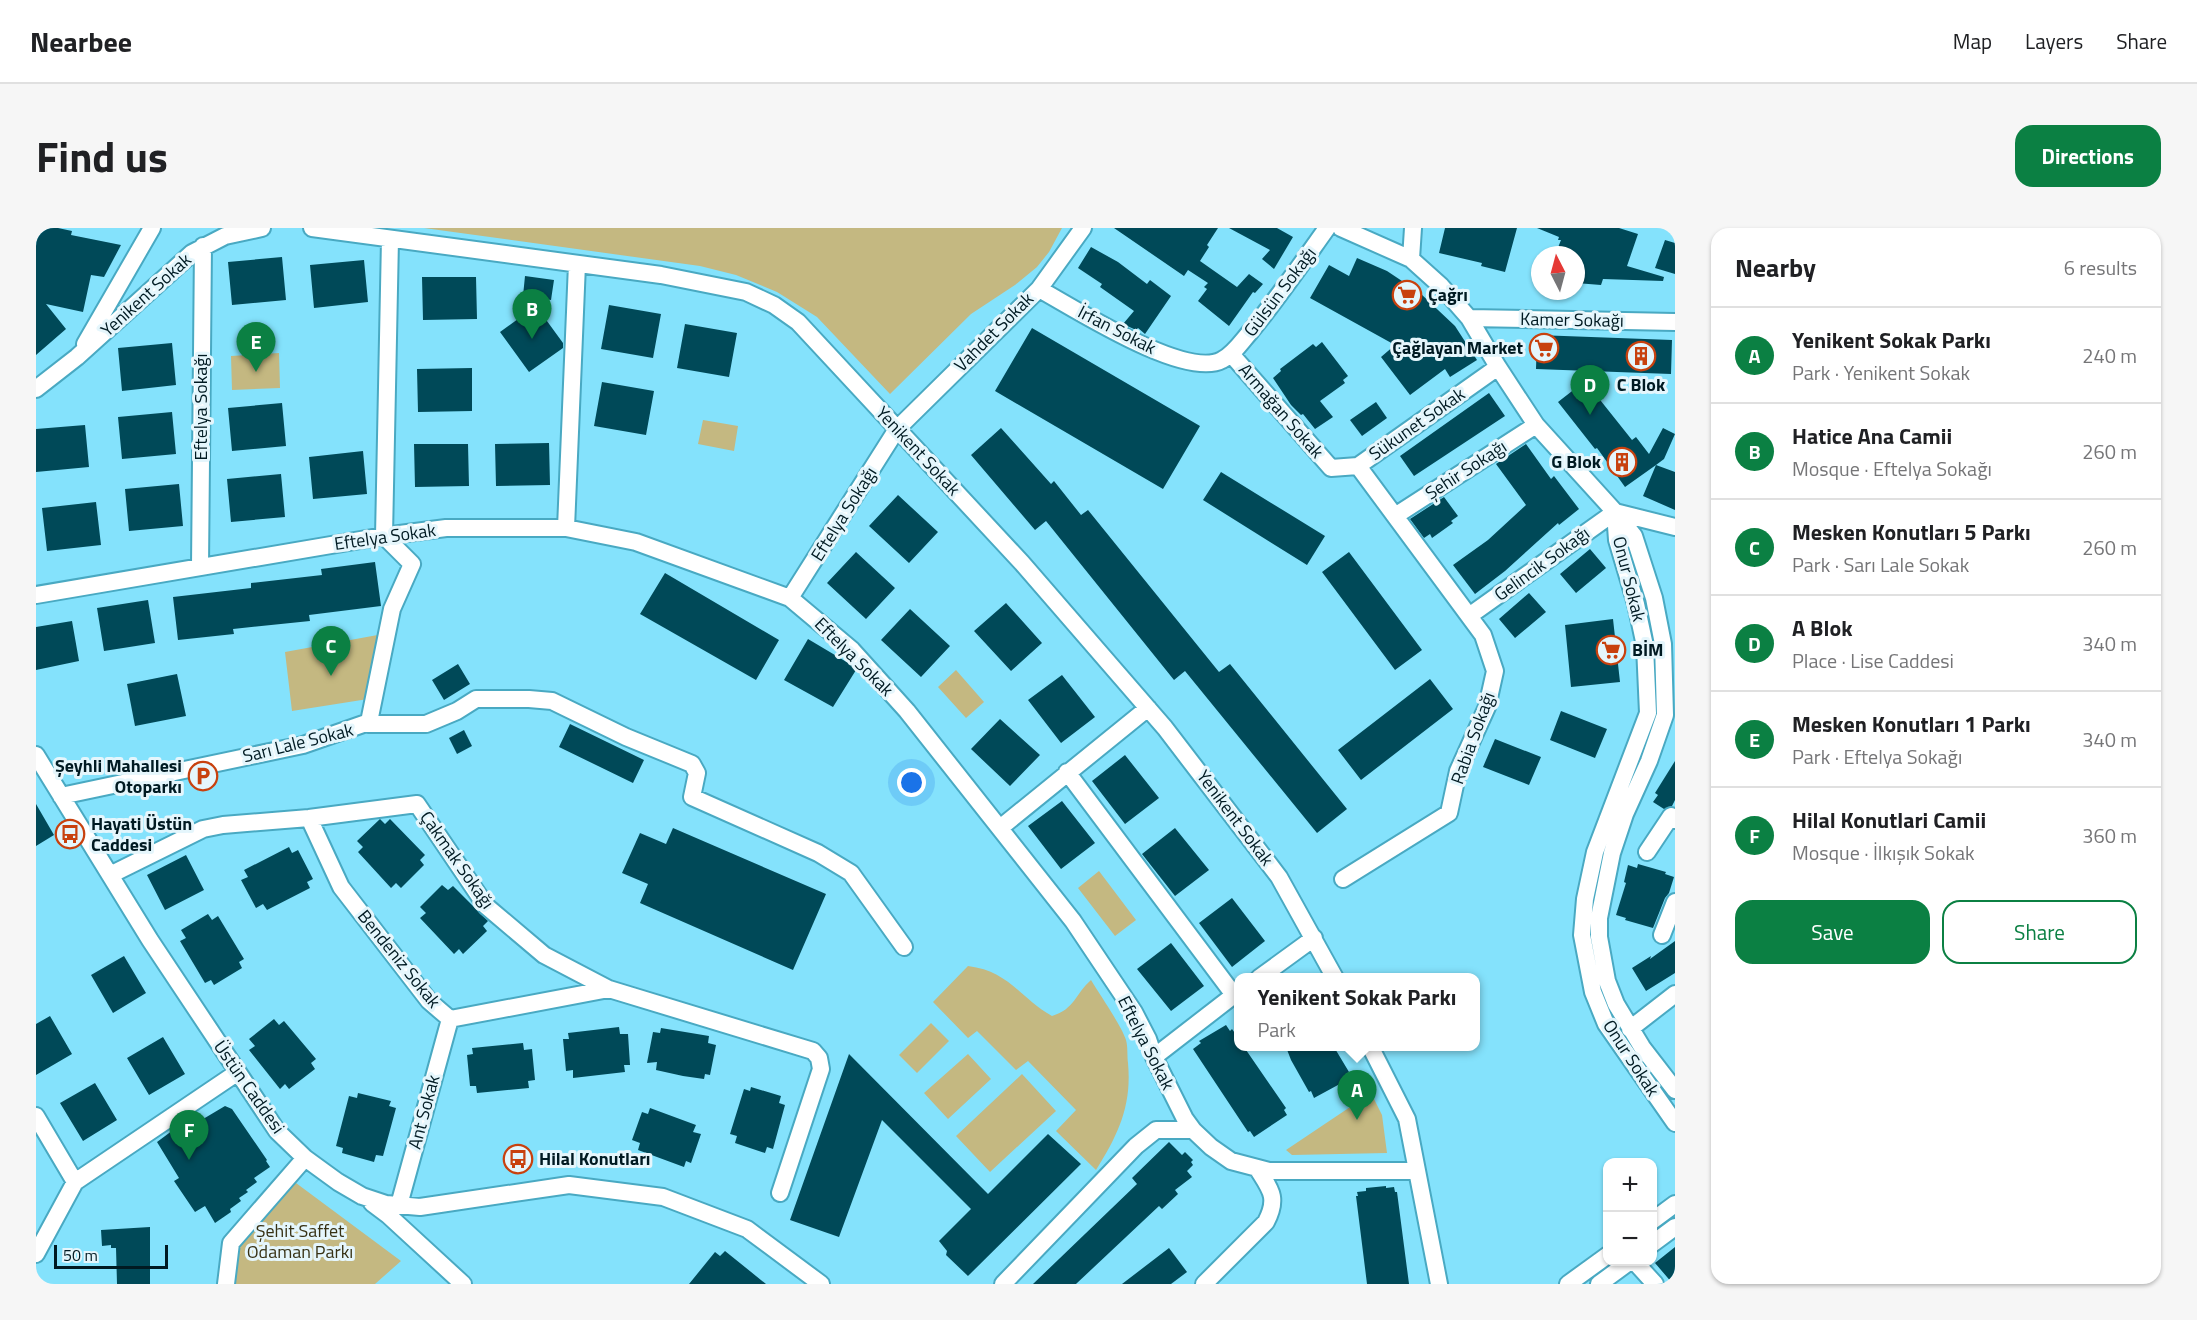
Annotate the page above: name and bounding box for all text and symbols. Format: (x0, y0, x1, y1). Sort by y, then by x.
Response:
text: Nearbee (30, 20, 132, 63)
text: Map (1953, 25, 1992, 57)
text: Layers (2025, 25, 2083, 57)
text: Share (2116, 25, 2167, 57)
text: Find us (36, 124, 168, 188)
button: Directions (2015, 125, 2161, 187)
street label: Gülsün Sokağı (1237, 241, 1322, 342)
street label: Yenikent Sokak (94, 246, 197, 343)
north arrow (1531, 246, 1585, 300)
text: Nearby (1735, 248, 1816, 287)
text: 6 results (2064, 252, 2137, 283)
supermarket icon: Çağrı (1391, 279, 1423, 311)
place label: Çağrı (1428, 281, 1468, 308)
street label: Vahdet Sokak (948, 285, 1040, 378)
pin: B (512, 290, 552, 339)
street label: İrfan Sokak (1073, 298, 1161, 361)
street label: Kamer Sokağı (1520, 305, 1624, 334)
pin: E (236, 322, 276, 372)
text: Yenikent Sokak Parkı (1792, 323, 1991, 357)
supermarket icon: Çağlayan Market (1528, 332, 1560, 364)
place label: Çağlayan Market (1392, 334, 1523, 361)
building icon: C Blok (1625, 340, 1657, 372)
text: A (1748, 340, 1761, 371)
text: 240 m (2082, 340, 2137, 371)
street label: Eftelya Sokağı (187, 354, 214, 460)
street label: Armağan Sokak (1232, 357, 1331, 464)
text: Park · Yenikent Sokak (1792, 357, 1970, 388)
pin: D (1570, 366, 1610, 415)
place label: C Blok (1617, 371, 1666, 398)
street label: Sükunet Sokak (1363, 380, 1471, 467)
street label: Yenikent Sokak (870, 400, 967, 502)
text: Hatice Ana Camii (1792, 419, 1952, 453)
street label: Şehir Sokağı (1420, 433, 1512, 506)
text: B (1748, 436, 1761, 467)
text: 260 m (2082, 436, 2137, 467)
building icon: G Blok (1606, 446, 1638, 478)
place label: G Blok (1551, 448, 1602, 475)
text: Mosque · Eftelya Sokağı (1792, 453, 1992, 484)
street label: Eftelya Sokağı (804, 461, 883, 566)
text: Mesken Konutları 5 Parkı (1792, 515, 2031, 549)
street label: Eftelya Sokak (332, 516, 438, 557)
street label: Gelincik Sokağı (1488, 520, 1595, 608)
text: C (1749, 532, 1760, 563)
text: 260 m (2082, 532, 2137, 563)
street label: Onur Sokak (1606, 534, 1653, 625)
text: Park · Sarı Lale Sokak (1792, 549, 1969, 580)
street label: Eftelya Sokak (809, 611, 900, 703)
text: A Blok (1792, 611, 1852, 645)
pin: C (312, 626, 350, 676)
text: D (1748, 628, 1761, 659)
text: 340 m (2082, 628, 2137, 659)
supermarket icon: BİM (1595, 634, 1627, 666)
place label: BİM (1632, 636, 1664, 663)
text: Place · Lise Caddesi (1792, 645, 1954, 676)
street label: Rabia Sokağı (1443, 688, 1502, 788)
text: Mesken Konutları 1 Parkı (1792, 707, 2031, 741)
street label: Sarı Lale Sokak (240, 716, 356, 769)
text: E (1749, 724, 1760, 755)
text: 340 m (2082, 724, 2137, 755)
text: Park · Eftelya Sokağı (1792, 741, 1962, 772)
place label: Şeyhli Mahallesi Otoparkı (55, 752, 182, 800)
parking icon: Şeyhli Mahallesi Otoparkı (187, 760, 219, 792)
street label: Yenikent Sokak (1190, 764, 1281, 872)
your location (897, 768, 926, 797)
text: Hilal Konutlari Camii (1792, 803, 1986, 837)
street label: Çakmak Sokağı (414, 805, 501, 914)
place label: Hayati Üstün Caddesi (91, 810, 192, 858)
bus stop icon: Hayati Üstün Caddesi (54, 818, 86, 850)
text: F (1749, 820, 1760, 851)
text: 360 m (2082, 820, 2137, 851)
text: Mosque · İlkışık Sokak (1792, 837, 1975, 868)
button: Save (1735, 900, 1930, 964)
button: Share (1942, 900, 2137, 964)
street label: Bendeniz Sokak (351, 904, 448, 1014)
popup (1234, 973, 1480, 1051)
text: Yenikent Sokak Parkı (1258, 980, 1456, 1014)
street label: Eftelya Sokak (1111, 991, 1182, 1095)
text: Park (1258, 1014, 1296, 1045)
street label: Onur Sokak (1596, 1014, 1667, 1102)
street label: Üstün Caddesi (207, 1034, 292, 1139)
pin: A (1338, 1070, 1376, 1120)
street label: Ant Sokak (401, 1071, 447, 1152)
pin: F (170, 1110, 208, 1160)
bus stop icon: Hilal Konutları (502, 1143, 534, 1175)
place label: Hilal Konutları (539, 1145, 651, 1172)
map controls (1603, 1158, 1657, 1266)
button: + (1603, 1158, 1657, 1212)
button: − (1603, 1212, 1657, 1266)
park label: Şehit Saffet Odaman Parkı (247, 1217, 353, 1265)
scale bar (54, 1242, 168, 1270)
text: 50 m (63, 1243, 98, 1267)

